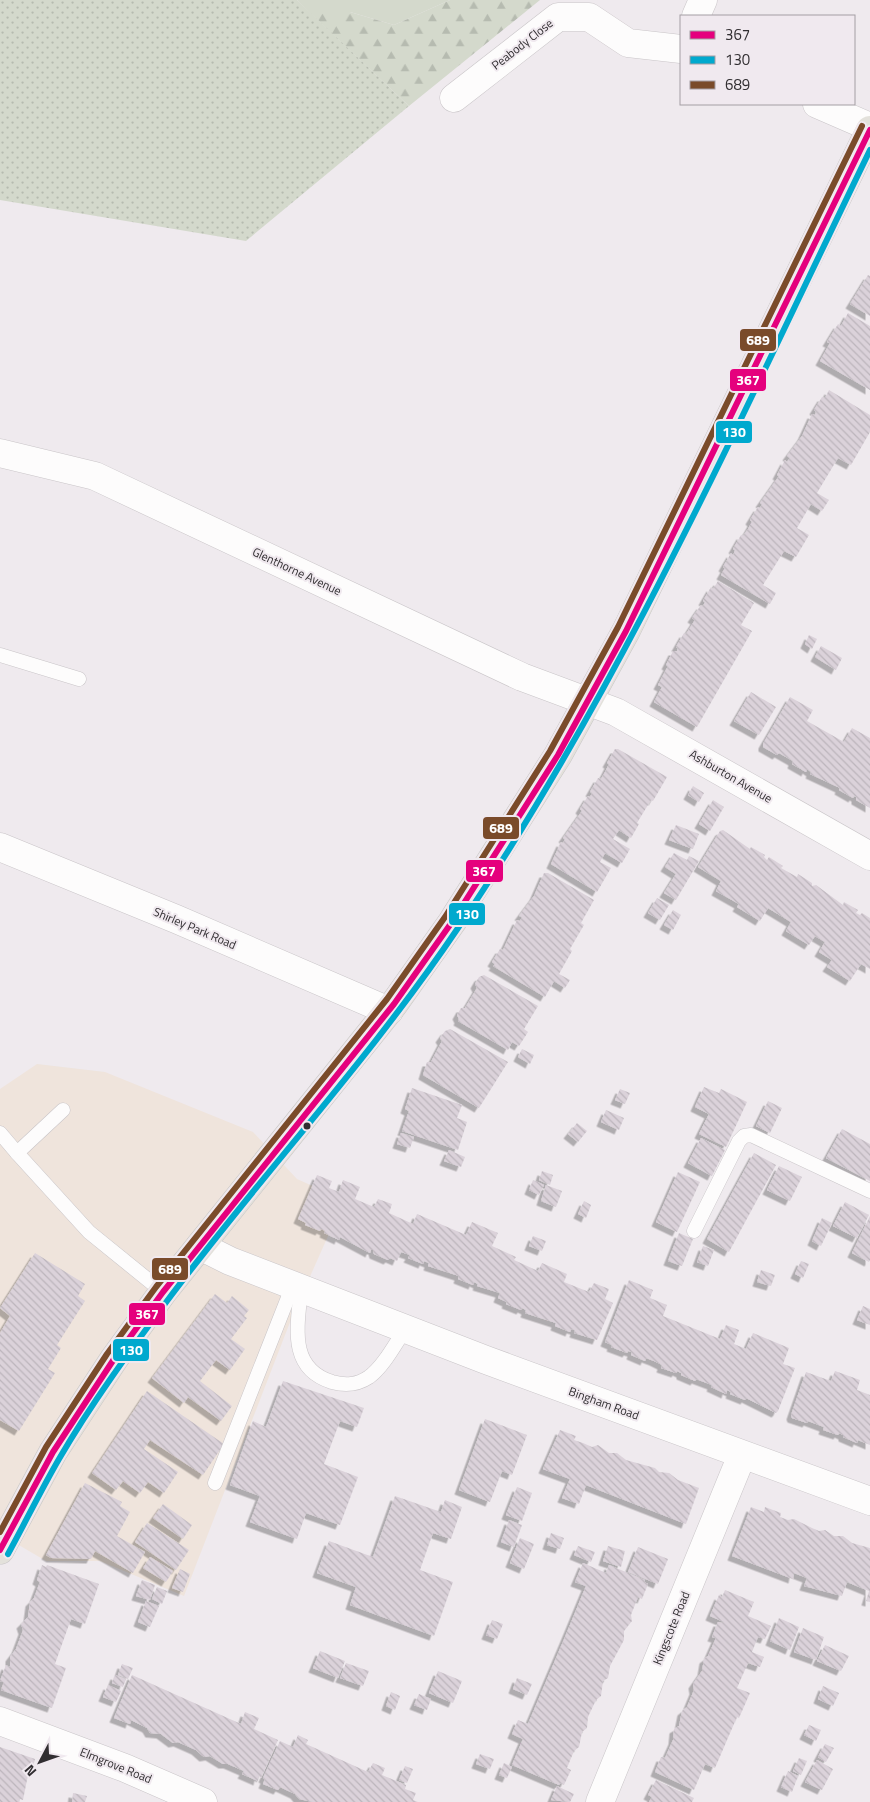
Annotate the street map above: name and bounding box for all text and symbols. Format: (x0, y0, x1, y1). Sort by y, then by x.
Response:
street label: Peabody Close (487, 14, 557, 74)
legend (680, 15, 855, 105)
text: 367 (725, 23, 750, 46)
text: 130 (725, 48, 750, 71)
text: 689 (725, 73, 750, 96)
line badge: 689 (739, 328, 777, 352)
text: 689 (746, 329, 770, 350)
line badge: 367 (729, 368, 767, 392)
text: 367 (736, 369, 760, 390)
line badge: 130 (715, 420, 753, 444)
text: 130 (722, 421, 746, 442)
street label: Glenthorne Avenue (249, 542, 345, 600)
street label: Ashburton Avenue (686, 744, 776, 808)
line badge: 689 (482, 816, 520, 840)
text: 689 (489, 817, 513, 838)
line badge: 367 (465, 859, 504, 883)
text: 367 (472, 860, 496, 881)
street label: Shirley Park Road (151, 902, 239, 954)
line badge: 130 (448, 902, 486, 926)
text: 130 (455, 903, 479, 924)
unlabelled marker (302, 1121, 312, 1131)
line badge: 689 (151, 1257, 189, 1281)
text: 689 (158, 1258, 182, 1279)
line badge: 367 (128, 1302, 166, 1326)
text: 367 (135, 1303, 159, 1324)
line badge: 130 (112, 1338, 150, 1362)
text: 130 (119, 1339, 143, 1360)
street label: Bingham Road (566, 1381, 642, 1425)
street label: Kingscote Road (648, 1588, 694, 1668)
north arrow (15, 1737, 65, 1787)
street label: Elmgrove Road (77, 1742, 155, 1788)
text: N (19, 1760, 41, 1781)

